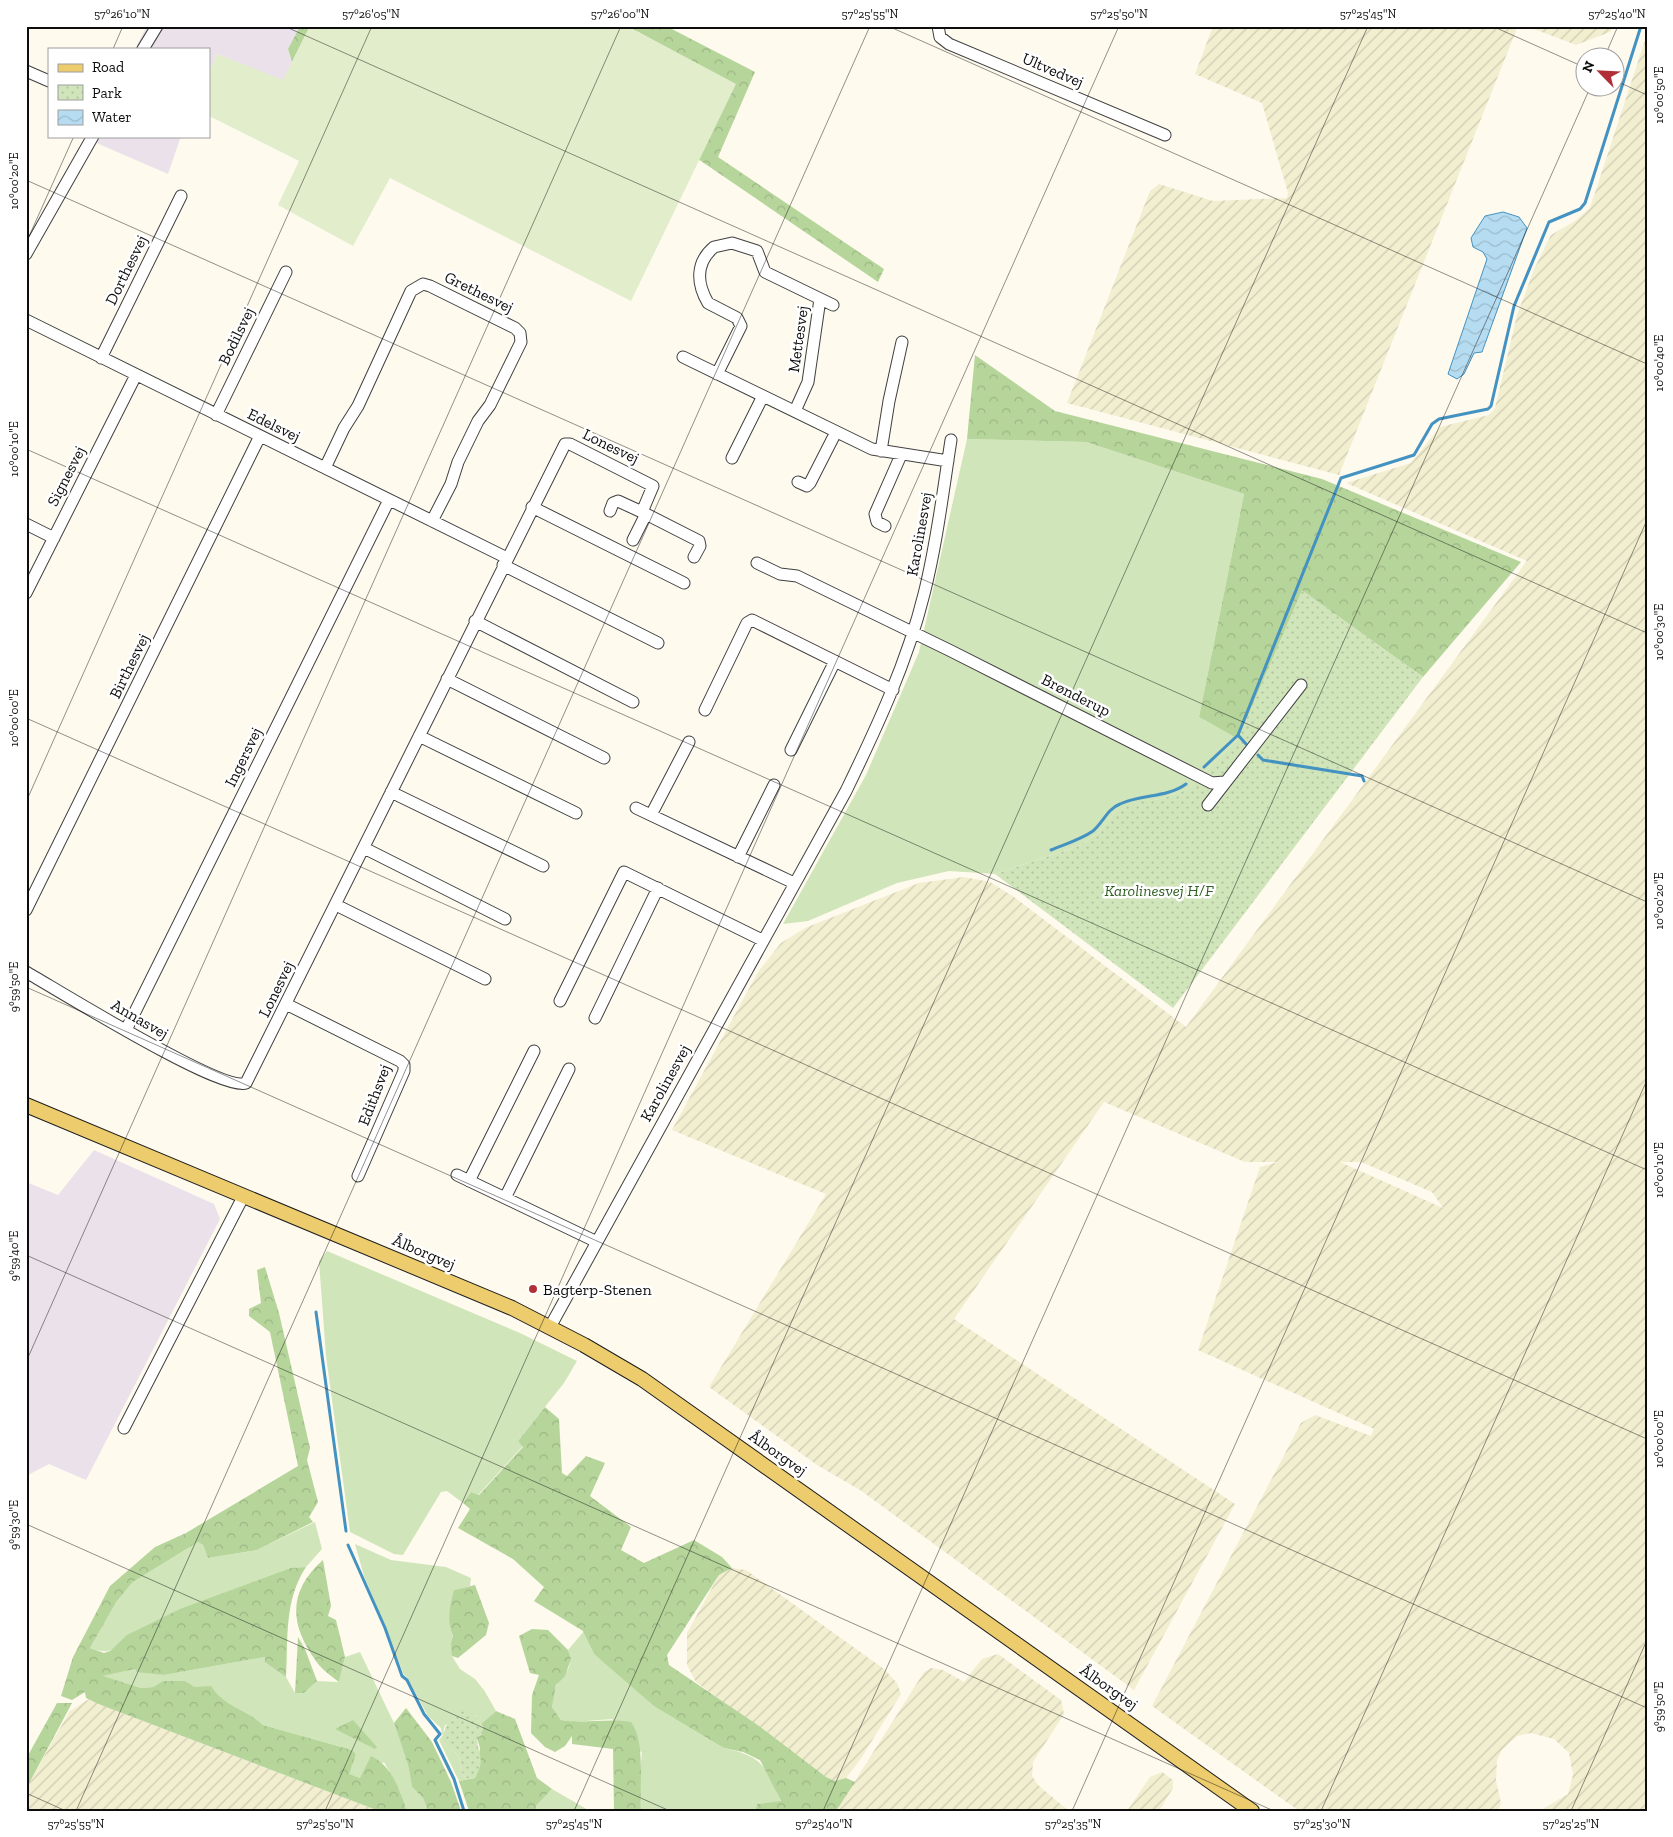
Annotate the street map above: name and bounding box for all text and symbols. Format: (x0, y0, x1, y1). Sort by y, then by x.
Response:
text: 57°26'10"N (94, 7, 150, 21)
text: 57°26'05"N (342, 7, 400, 21)
text: 57°26'00"N (591, 7, 649, 21)
text: 57°25'55"N (842, 7, 899, 21)
text: 57°25'50"N (1090, 7, 1148, 21)
text: 57°25'45"N (1340, 7, 1396, 21)
text: 57°25'40"N (1588, 7, 1646, 21)
legend (48, 48, 210, 138)
north arrow (1576, 48, 1626, 98)
street label: Ultvedvej (1019, 49, 1087, 91)
text: Road (92, 58, 125, 76)
text: N (1579, 58, 1599, 75)
text: 10°00'50"E (1652, 67, 1666, 123)
text: Park (92, 84, 122, 102)
text: Water (92, 108, 132, 126)
text: 10°00'20"E (7, 152, 21, 210)
street label: Dorthesvej (101, 232, 151, 308)
street label: Grethesvej (442, 267, 516, 317)
street label: Bodilsvej (214, 304, 258, 368)
street label: Mettesvej (784, 304, 812, 374)
text: 10°00'40"E (1652, 335, 1666, 391)
street label: Edelsvej (244, 404, 304, 446)
text: 10°00'10"E (7, 421, 21, 477)
street label: Lonesvej (580, 424, 642, 468)
street label: Signesvej (43, 443, 89, 509)
street label: Karolinesvej (902, 491, 936, 577)
text: 10°00'30"E (1652, 604, 1666, 660)
street label: Birthesvej (105, 631, 153, 701)
street label: Brønderup (1038, 670, 1114, 720)
text: 10°00'00"E (7, 689, 21, 747)
street label: Ingersvej (220, 724, 266, 790)
text: 10°00'20"E (1652, 872, 1666, 930)
park label: Karolinesvej H/F (1104, 881, 1214, 900)
street label: Lonesvej (254, 958, 298, 1020)
text: 9°59'50"E (7, 962, 21, 1012)
street label: Annasvej (108, 995, 172, 1043)
street label: Karolinesvej (636, 1041, 694, 1125)
street label: Edithsvej (354, 1062, 394, 1128)
text: 10°00'10"E (1652, 1142, 1666, 1198)
street label: Ålborgvej (390, 1230, 458, 1274)
text: 9°59'40"E (7, 1231, 21, 1281)
place label: Bagterp-Stenen (543, 1280, 652, 1299)
marker: Bagterp-Stenen (527, 1283, 539, 1295)
text: 10°00'00"E (1652, 1410, 1666, 1468)
street label: Ålborgvej (745, 1426, 811, 1480)
text: 9°59'30"E (7, 1500, 21, 1550)
street label: Ålborgvej (1076, 1660, 1142, 1714)
text: 9°59'50"E (1652, 1682, 1666, 1732)
text: 57°25'55"N (48, 1817, 105, 1831)
text: 57°25'50"N (296, 1817, 354, 1831)
text: 57°25'45"N (546, 1817, 602, 1831)
text: 57°25'40"N (795, 1817, 853, 1831)
text: 57°25'35"N (1045, 1817, 1101, 1831)
text: 57°25'30"N (1293, 1817, 1351, 1831)
text: 57°25'25"N (1543, 1817, 1600, 1831)

